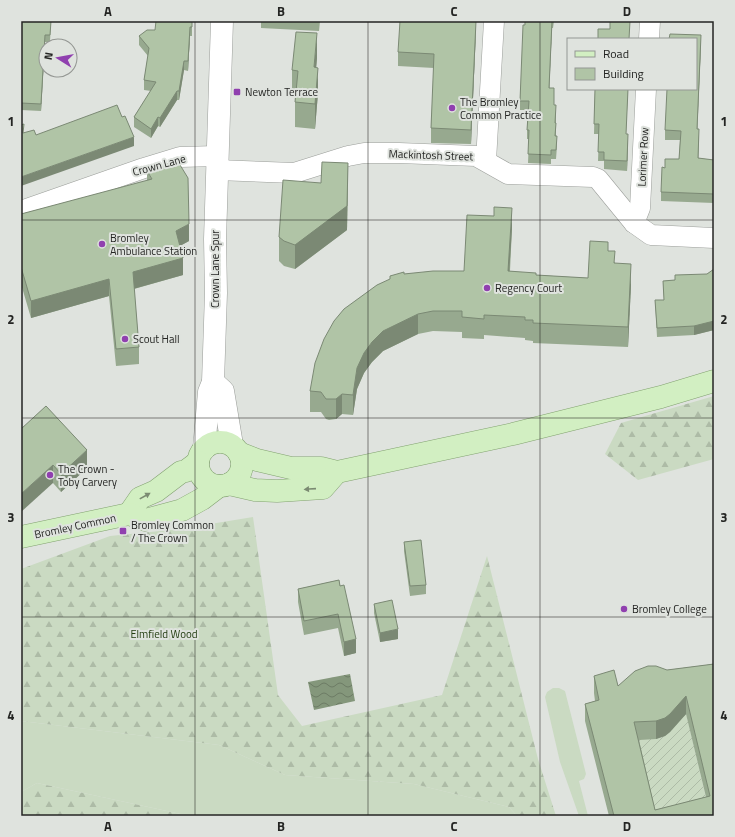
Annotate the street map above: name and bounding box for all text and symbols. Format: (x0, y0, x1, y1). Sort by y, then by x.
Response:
text: A (104, 1, 112, 21)
text: B (277, 1, 285, 21)
text: C (450, 1, 458, 21)
text: D (623, 1, 631, 21)
north arrow (38, 38, 78, 78)
legend (567, 38, 697, 90)
text: Road (603, 44, 629, 63)
text: N (40, 51, 57, 61)
text: Building (603, 64, 644, 83)
place label: Newton Terrace (245, 84, 318, 100)
marker: Newton Terrace (232, 87, 242, 97)
place label: The Bromley Common Practice (460, 94, 542, 123)
marker: The Bromley Common Practice (447, 103, 457, 113)
text: 1 (7, 111, 15, 131)
text: 1 (720, 111, 728, 131)
street label: Lorimer Row (633, 126, 653, 187)
street label: Mackintosh Street (388, 146, 474, 164)
street label: Crown Lane (131, 150, 188, 180)
place label: Bromley Ambulance Station (110, 230, 197, 259)
street label: Crown Lane Spur (207, 230, 223, 308)
marker: Bromley Ambulance Station (97, 239, 107, 249)
place label: Regency Court (495, 280, 562, 296)
marker: Regency Court (482, 283, 492, 293)
text: 2 (7, 309, 15, 329)
text: 2 (720, 309, 728, 329)
place label: Scout Hall (133, 331, 180, 347)
marker: Scout Hall (120, 334, 130, 344)
place label: The Crown - Toby Carvery (58, 461, 118, 490)
marker: The Crown - Toby Carvery (45, 470, 55, 480)
one-way arrow (304, 485, 316, 492)
one-way arrow (139, 493, 151, 500)
text: 3 (7, 507, 15, 527)
text: 3 (720, 507, 728, 527)
street label: Bromley Common (33, 510, 117, 542)
place label: Bromley Common / The Crown (131, 517, 214, 546)
marker: Bromley Common / The Crown (118, 526, 128, 536)
place label: Bromley College (632, 601, 707, 617)
marker: Bromley College (619, 604, 629, 614)
park label: Elmfield Wood (130, 626, 198, 642)
text: 4 (7, 705, 15, 725)
text: 4 (720, 705, 728, 725)
text: A (104, 816, 112, 836)
text: B (277, 816, 285, 836)
text: C (450, 816, 458, 836)
text: D (623, 816, 631, 836)

